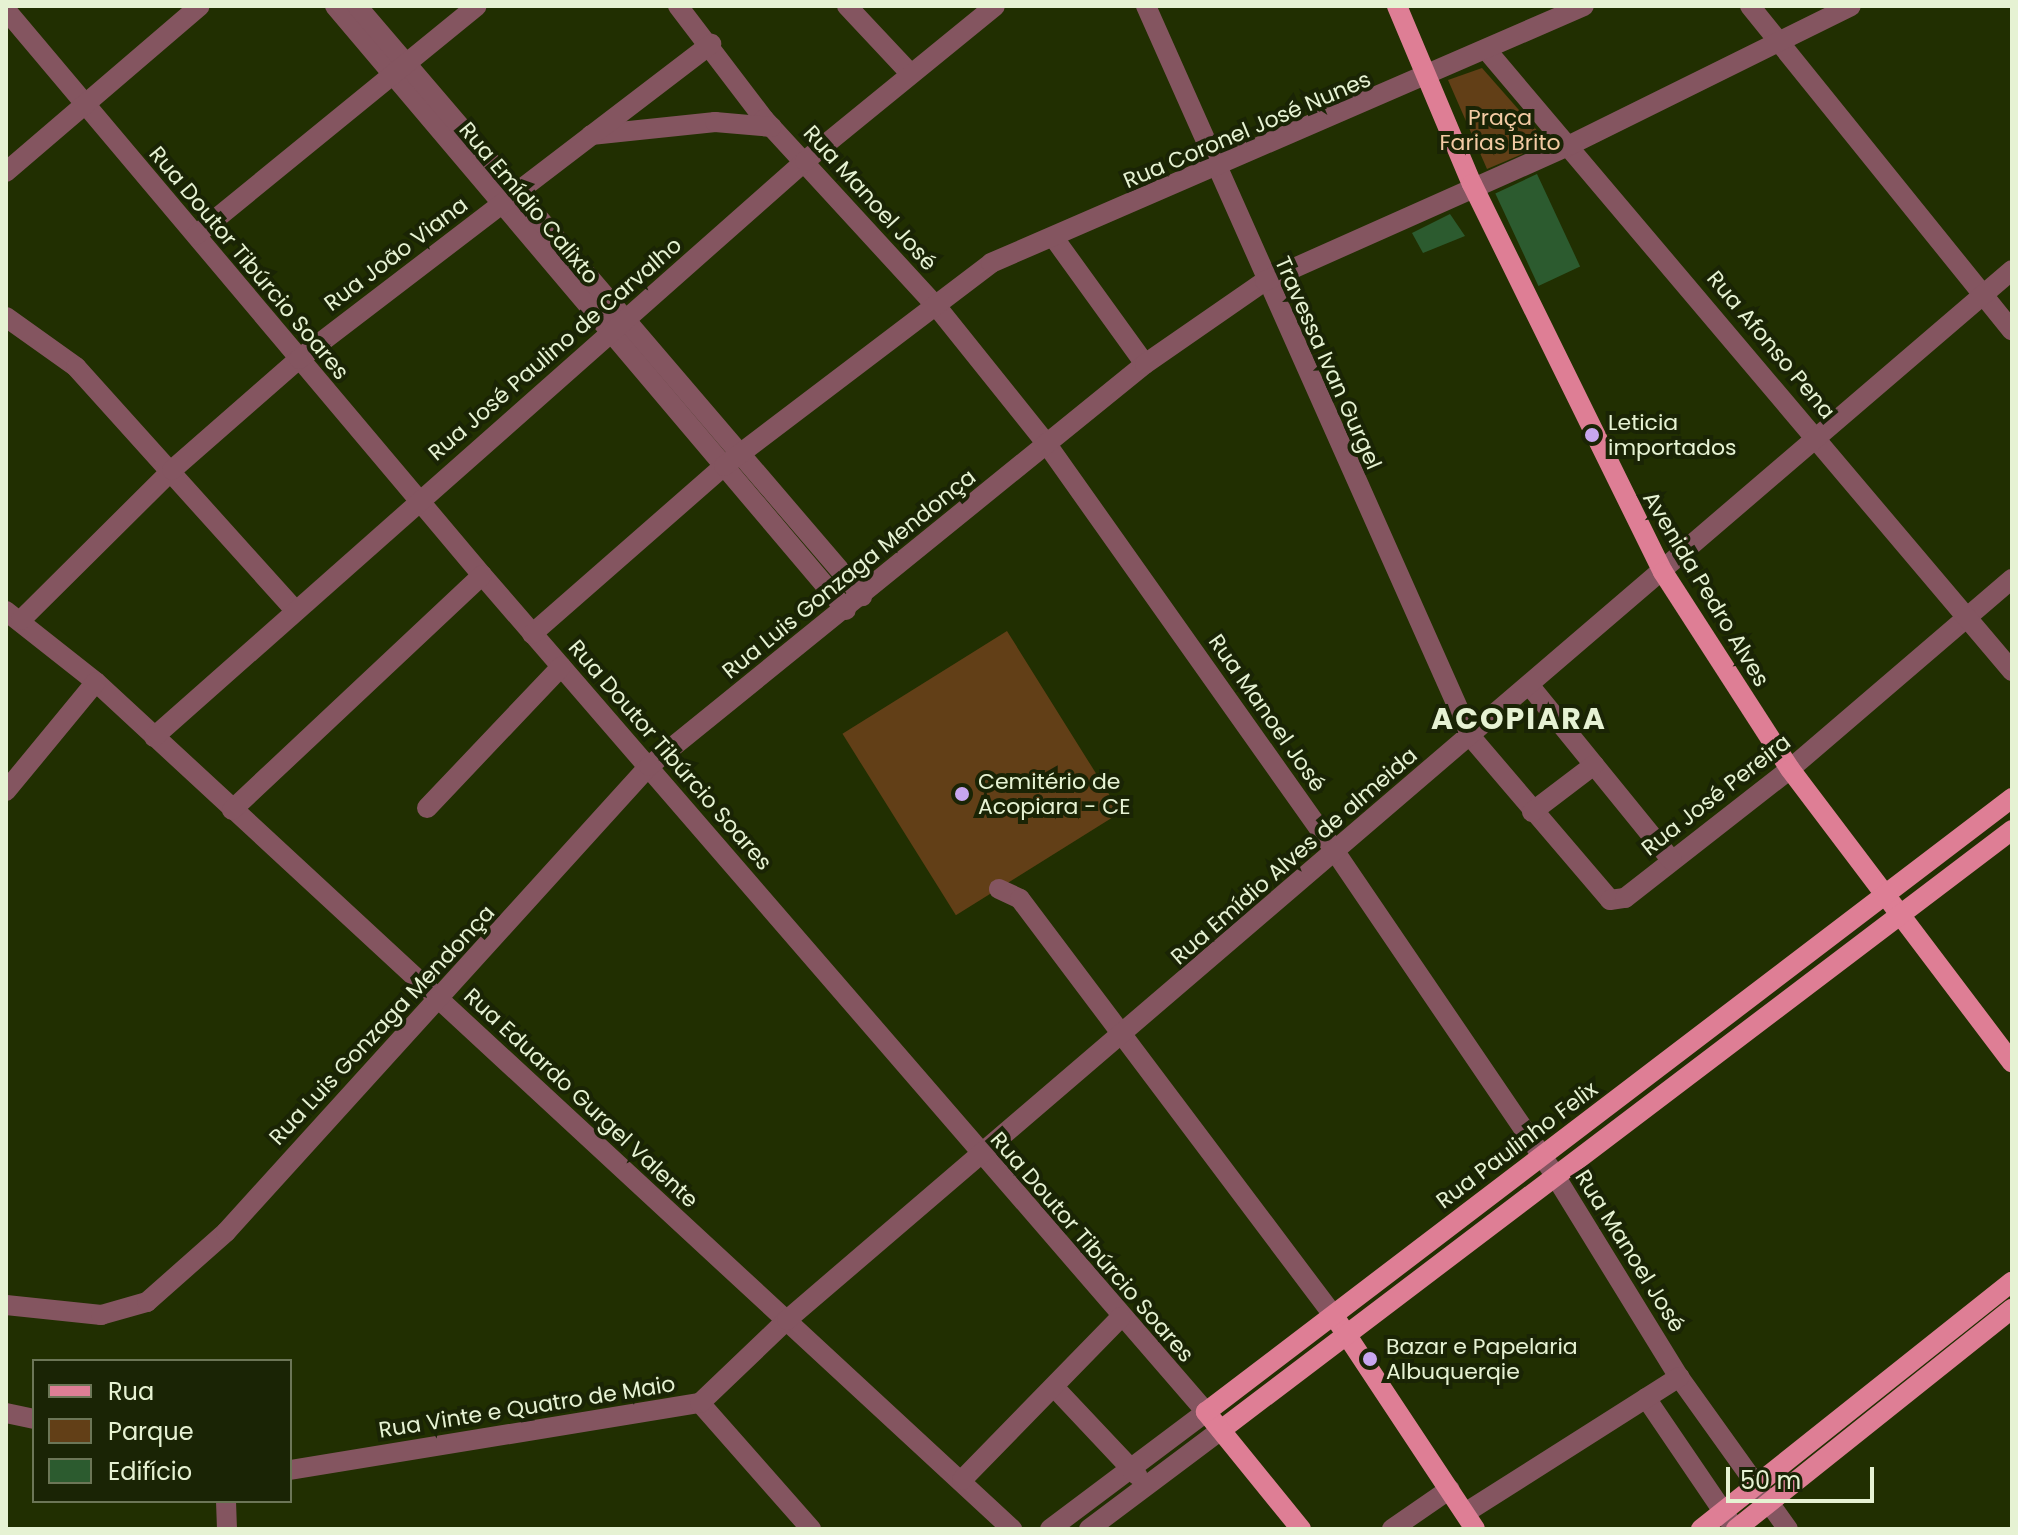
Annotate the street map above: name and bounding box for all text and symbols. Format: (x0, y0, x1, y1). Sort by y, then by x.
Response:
street label: Rua Coronel José Nunes (1119, 66, 1375, 194)
park label: Praça Farias Brito (1440, 104, 1560, 156)
street label: Rua Emídio Calixto (454, 117, 604, 289)
street label: Rua Manoel José (798, 120, 942, 276)
street label: Rua Doutor Tibúrcio Soares (144, 141, 354, 385)
street label: Rua João Viana (319, 191, 473, 317)
street label: Rua José Paulino de Carvalho (423, 232, 687, 466)
street label: Travessa Ivan Gurgel (1269, 252, 1387, 474)
street label: Rua Afonso Pena (1701, 266, 1841, 424)
place label: Leticia importados (1608, 409, 1737, 460)
marker: Leticia importados (1583, 426, 1601, 444)
street label: Rua Luis Gonzaga Mendonça (717, 464, 981, 684)
street label: Avenida Pedro Alves (1637, 487, 1775, 691)
street label: Rua Manoel José (1203, 629, 1331, 797)
street label: Rua Doutor Tibúrcio Soares (563, 634, 777, 876)
district label: ACOPIARA (1431, 701, 1607, 737)
street label: Rua José Pereira (1636, 729, 1796, 861)
street label: Rua Emídio Alves de almeida (1166, 742, 1422, 970)
place label: Cemitério de Acopiara - CE (978, 768, 1131, 820)
marker: Cemitério de Acopiara - CE (953, 785, 971, 803)
street label: Rua Luis Gonzaga Mendonça (264, 900, 500, 1150)
street label: Rua Eduardo Gurgel Valente (459, 983, 703, 1213)
street label: Rua Paulinho Felix (1431, 1076, 1603, 1214)
street label: Rua Doutor Tibúrcio Soares (985, 1126, 1199, 1368)
street label: Rua Manoel José (1570, 1165, 1690, 1337)
place label: Bazar e Papelaria Albuquerqie (1386, 1333, 1578, 1384)
marker: Bazar e Papelaria Albuquerqie (1361, 1350, 1379, 1368)
legend (32, 1359, 292, 1503)
street label: Rua Vinte e Quatro de Maio (377, 1371, 677, 1443)
text: Rua (108, 1375, 154, 1408)
text: Parque (108, 1415, 194, 1448)
scale bar (1730, 1451, 1878, 1501)
text: Edifício (108, 1455, 192, 1488)
text: 50 m (1740, 1464, 1801, 1497)

